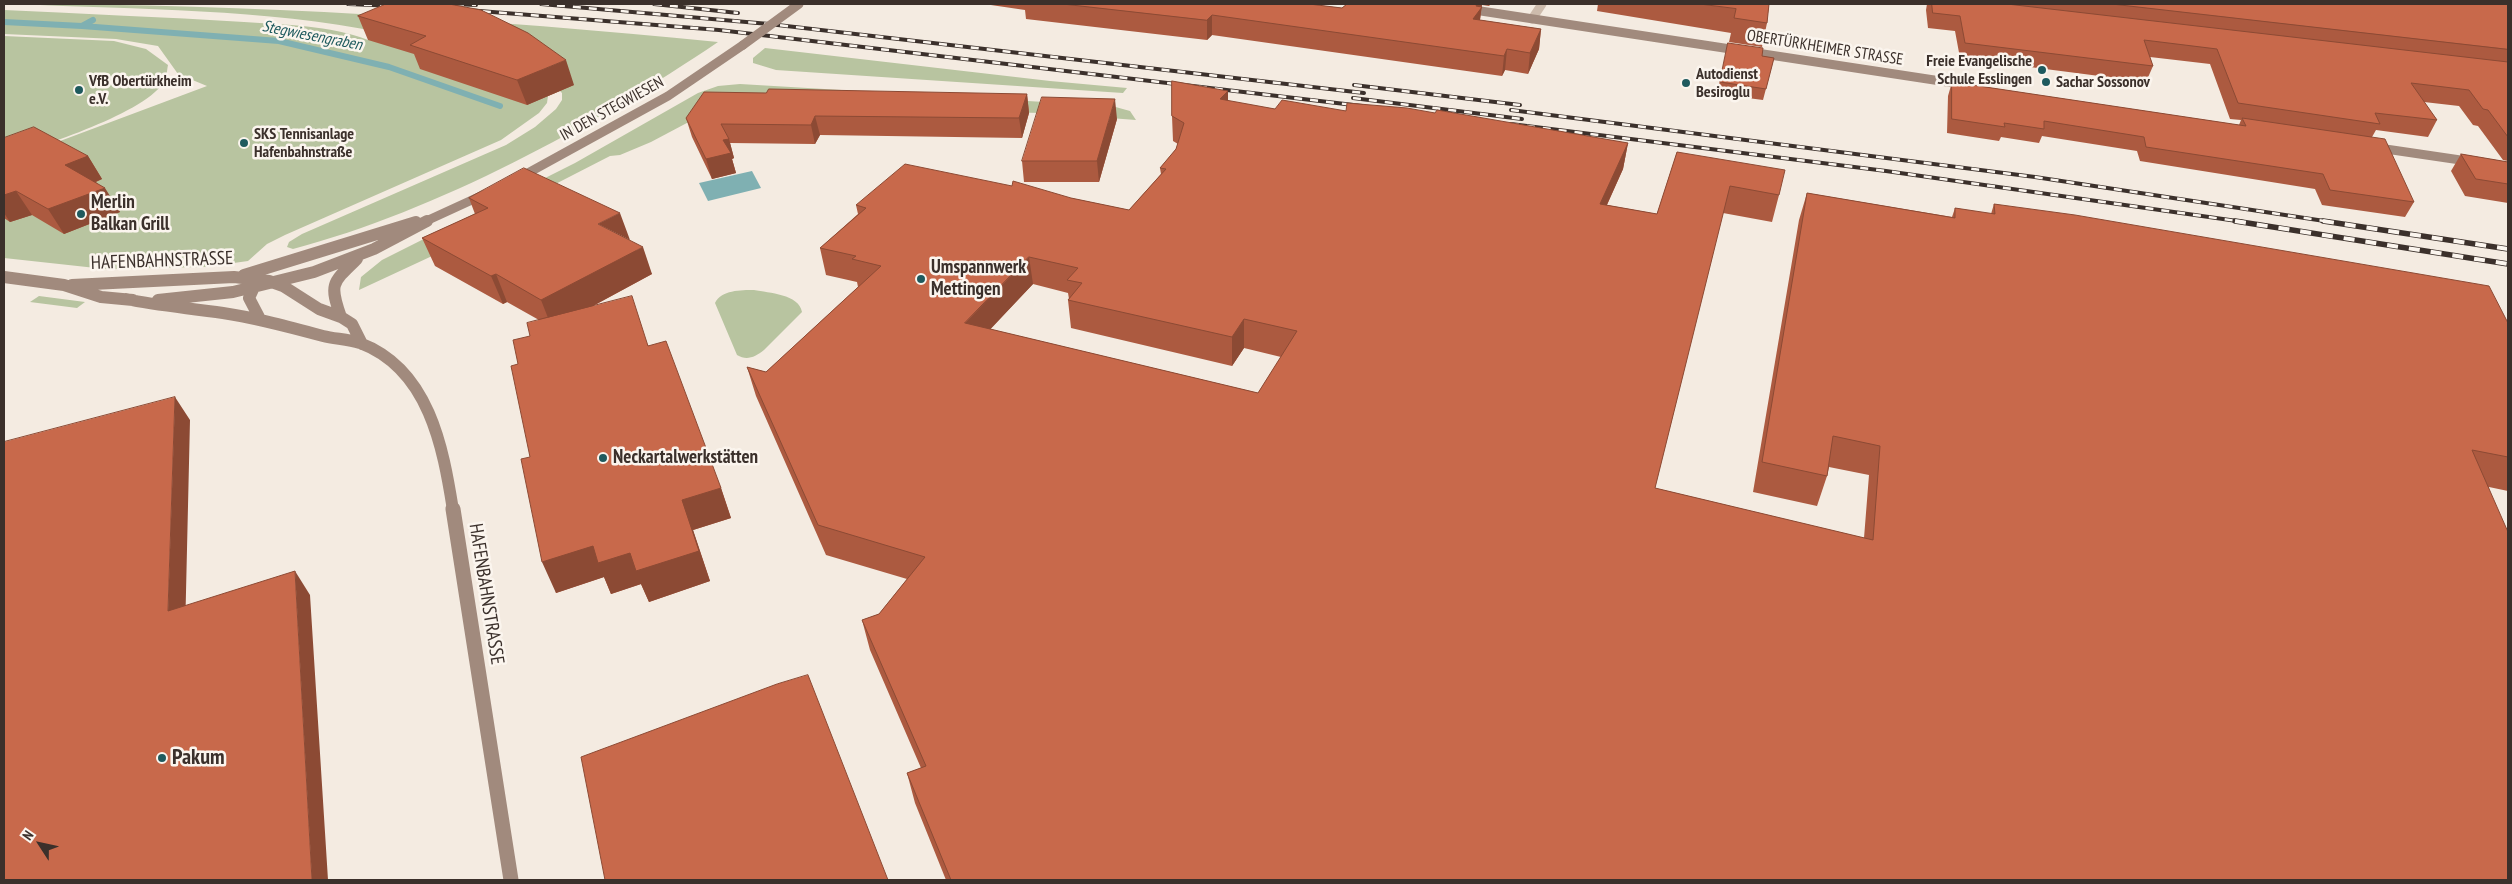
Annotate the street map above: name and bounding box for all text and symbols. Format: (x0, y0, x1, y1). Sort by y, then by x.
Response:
water label: Stegwiesengraben (260, 17, 364, 55)
street label: OBERTÜRKHEIMER STRASSE (1746, 26, 1904, 70)
place label: Freie Evangelische Schule Esslingen (1926, 51, 2032, 89)
place label: Autodienst Besiroglu (1696, 64, 1758, 102)
marker: Freie Evangelische Schule Esslingen (2036, 64, 2048, 76)
place label: VfB Obertürkheim e.V. (89, 71, 192, 109)
place label: Sachar Sossonov (2056, 72, 2150, 92)
street label: IN DEN STEGWIESEN (557, 73, 667, 145)
marker: Sachar Sossonov (2040, 76, 2052, 88)
marker: Autodienst Besiroglu (1680, 77, 1692, 89)
marker: VfB Obertürkheim e.V. (73, 84, 85, 96)
place label: SKS Tennisanlage Hafenbahnstraße (254, 124, 354, 162)
marker: SKS Tennisanlage Hafenbahnstraße (238, 137, 250, 149)
place label: Merlin Balkan Grill (91, 192, 169, 236)
marker: Merlin Balkan Grill (75, 208, 87, 220)
street label: HAFENBAHNSTRASSE (90, 247, 234, 275)
place label: Umspannwerk Mettingen (931, 257, 1026, 301)
marker: Umspannwerk Mettingen (915, 273, 927, 285)
place label: Neckartalwerkstätten (613, 447, 758, 469)
marker: Neckartalwerkstätten (597, 452, 609, 464)
street label: HAFENBAHNSTRASSE (464, 522, 508, 666)
place label: Pakum (172, 745, 225, 771)
marker: Pakum (156, 752, 168, 764)
north arrow (15, 819, 65, 869)
text: N (18, 827, 37, 844)

